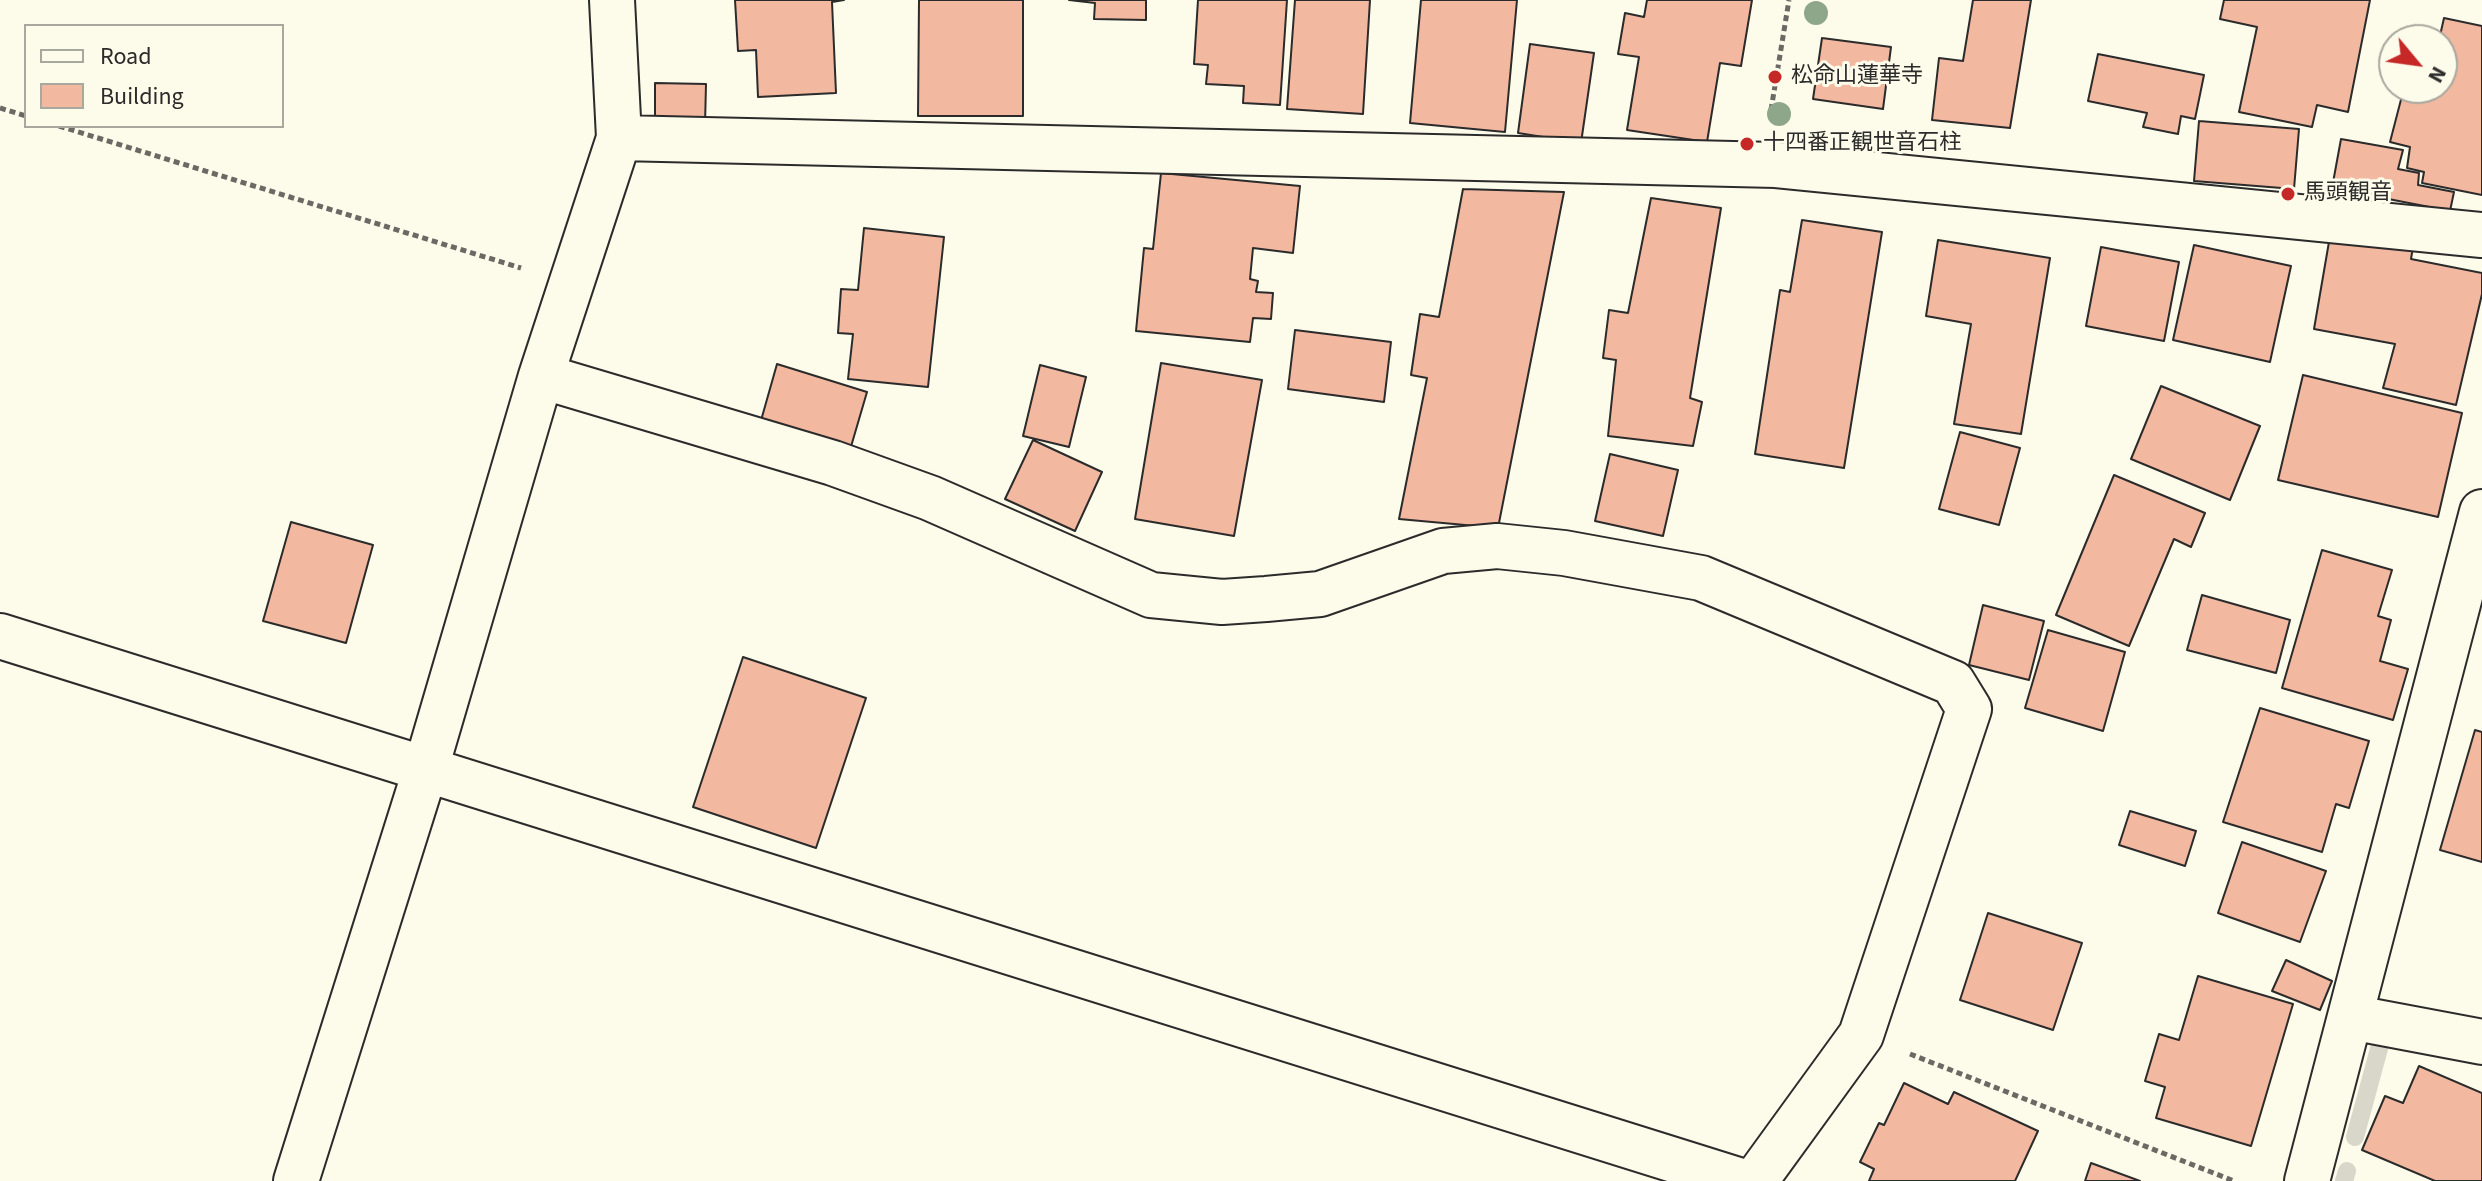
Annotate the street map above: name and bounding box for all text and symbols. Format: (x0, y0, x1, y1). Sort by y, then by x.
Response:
legend (24, 24, 284, 128)
north arrow (2378, 24, 2458, 104)
text: Road (100, 39, 152, 74)
text: N (2420, 60, 2455, 89)
place label: 松命山蓮華寺 (1791, 64, 1923, 90)
marker: 松命山蓮華寺 (1766, 68, 1784, 86)
text: Building (100, 79, 184, 114)
place label: 十四番正観世音石柱 (1763, 131, 1961, 157)
marker: 十四番正観世音石柱 (1738, 135, 1756, 153)
place label: 馬頭観音 (2304, 181, 2392, 207)
marker: 馬頭観音 (2279, 185, 2297, 203)

